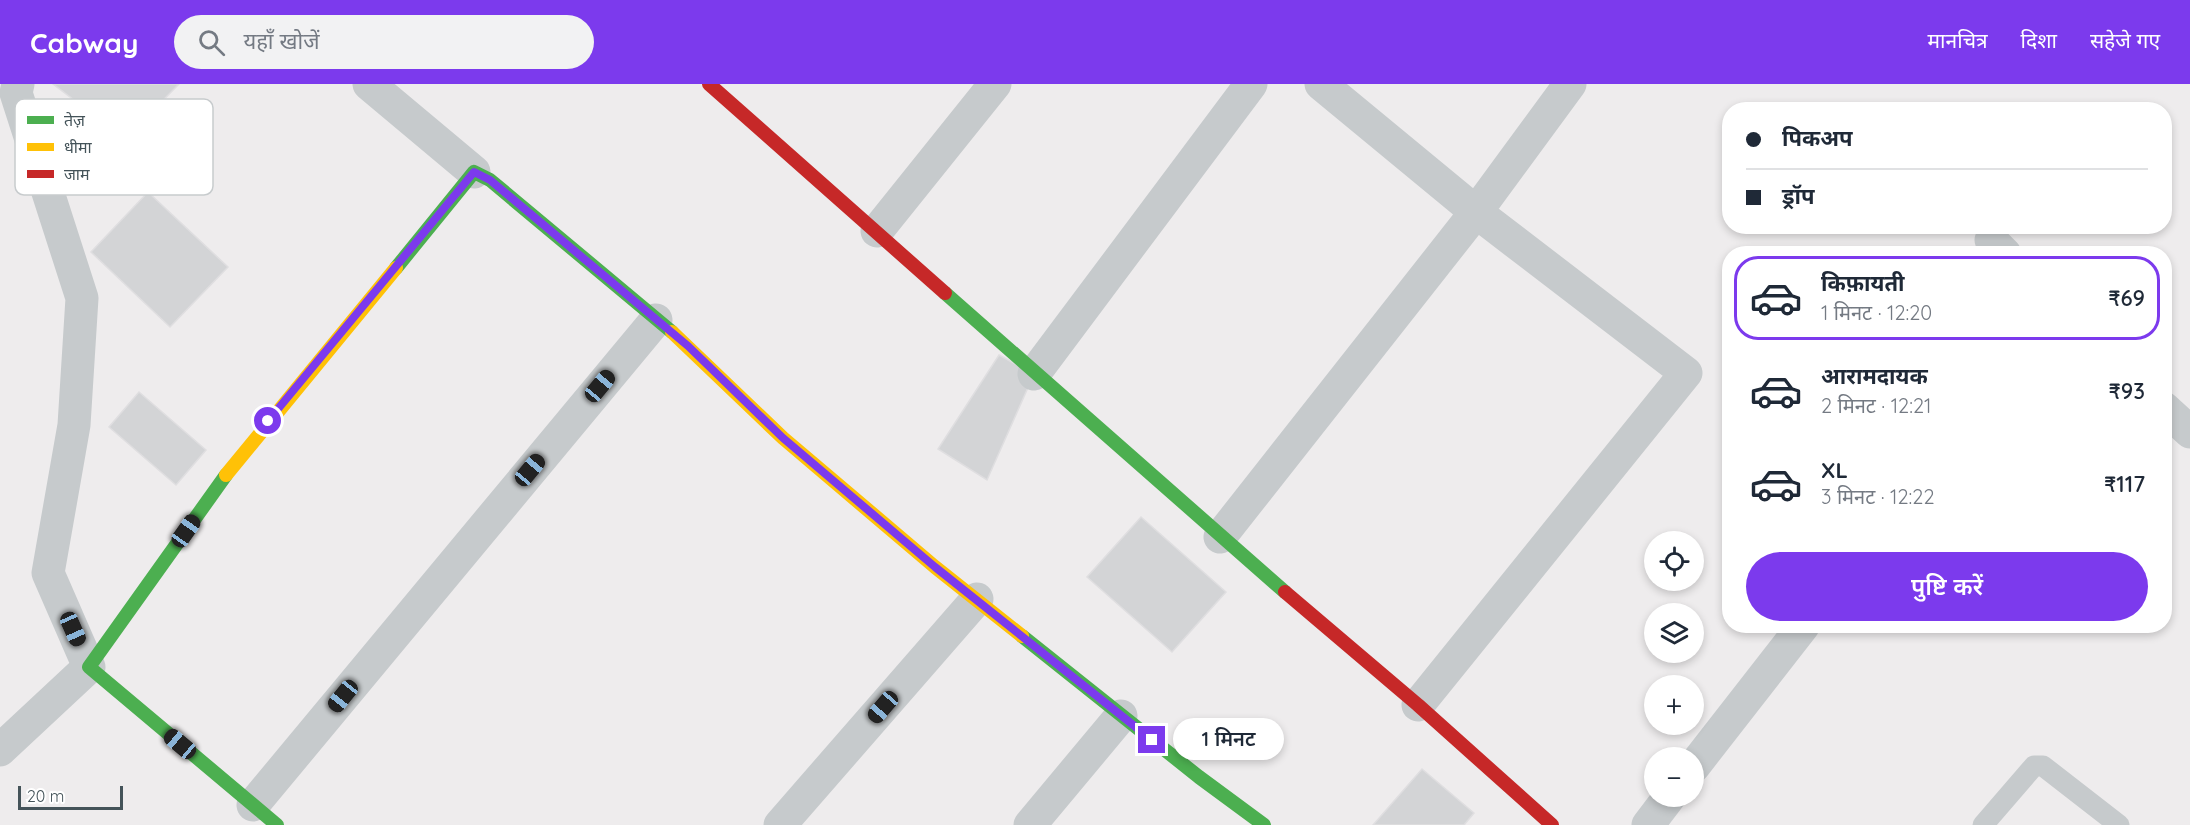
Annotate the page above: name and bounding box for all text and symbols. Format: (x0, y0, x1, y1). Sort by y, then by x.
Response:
search box (174, 15, 594, 69)
text: Cabway (30, 25, 138, 60)
icon: search (195, 26, 228, 59)
text: यहाँ खोजें (243, 27, 320, 55)
text: मानचित्र (1928, 27, 1988, 53)
text: दिशा (2021, 27, 2057, 53)
text: सहेजे गए (2090, 27, 2160, 53)
legend (15, 99, 213, 195)
text: तेज़ (64, 110, 86, 130)
text: पिकअप (1782, 124, 1853, 152)
text: धीमा (64, 137, 93, 157)
text: जाम (64, 164, 90, 184)
text: ड्रॉप (1782, 182, 1815, 210)
text: किफ़ायती (1821, 269, 1905, 297)
icon: car (1749, 271, 1803, 325)
text: ₹69 (2108, 284, 2145, 312)
text: 1 मिनट · 12:20 (1821, 300, 1932, 325)
text: आरामदायक (1821, 362, 1928, 390)
icon: car (1749, 364, 1803, 418)
car (582, 366, 618, 406)
text: ₹93 (2109, 377, 2145, 405)
text: 2 मिनट · 12:21 (1821, 393, 1931, 418)
route start (254, 407, 281, 434)
car (512, 450, 548, 490)
text: XL (1821, 456, 1848, 484)
icon: car (1749, 457, 1803, 511)
text: ₹117 (2104, 470, 2145, 498)
text: 3 मिनट · 12:22 (1821, 484, 1934, 509)
car (168, 511, 204, 551)
map controls (1644, 531, 1704, 807)
button: locate (1644, 531, 1704, 591)
button: पुष्टि करें (1746, 552, 2148, 621)
button: layers (1644, 603, 1704, 663)
car (57, 609, 89, 649)
button: + (1644, 675, 1704, 735)
car (325, 676, 361, 716)
car (864, 688, 902, 726)
callout: 1 मिनट (1173, 719, 1284, 761)
car (160, 726, 200, 762)
route end (1138, 726, 1165, 753)
text: 1 मिनट (1202, 726, 1255, 751)
button: − (1644, 747, 1704, 807)
scale bar (18, 783, 123, 810)
text: 20 m (27, 786, 64, 806)

